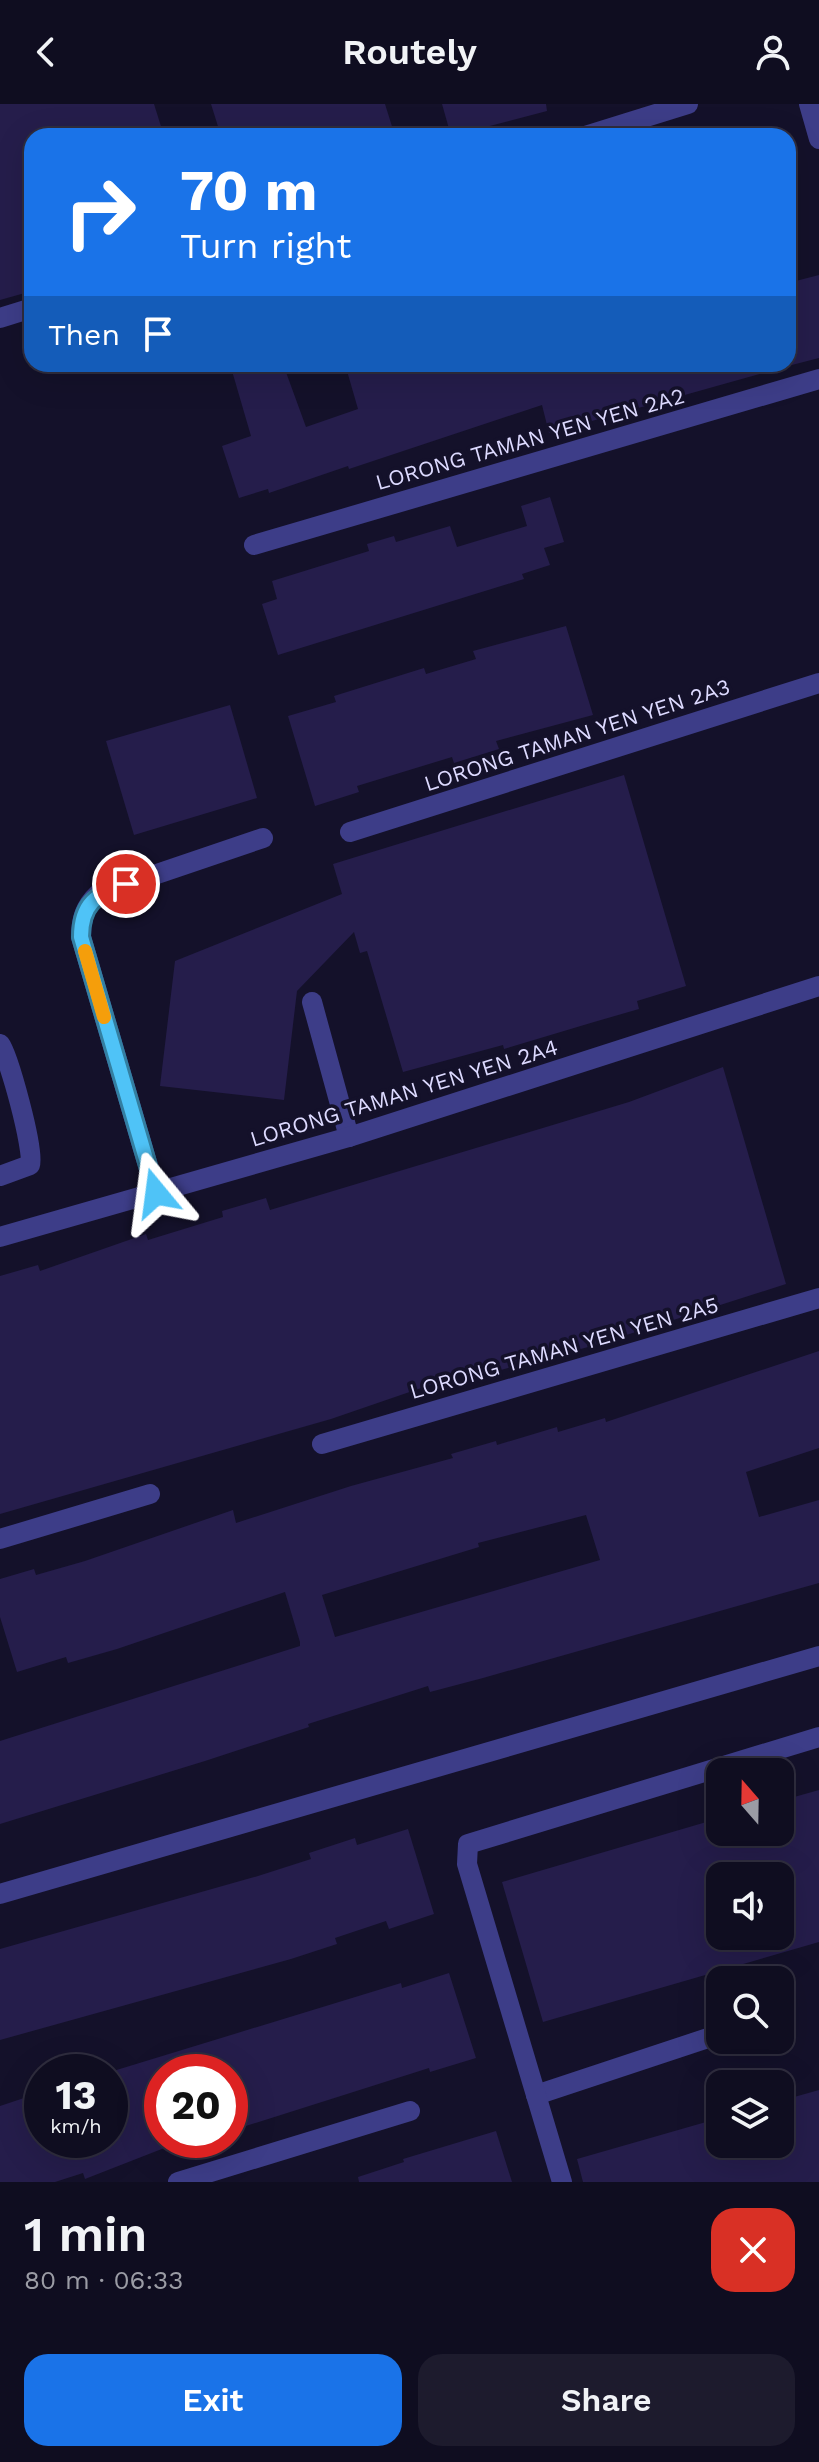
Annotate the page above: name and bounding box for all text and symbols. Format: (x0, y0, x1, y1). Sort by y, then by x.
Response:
icon: back (24, 30, 68, 74)
icon: person (751, 30, 795, 74)
text: Routely (342, 31, 477, 73)
text: 70 m (180, 158, 317, 224)
icon: right (48, 160, 152, 264)
text: Turn right (180, 225, 351, 267)
icon: arrive (136, 312, 180, 356)
text: Then (48, 317, 120, 352)
street label: LORONG TAMAN YEN YEN 2A2 (373, 383, 687, 495)
street label: LORONG TAMAN YEN YEN 2A3 (421, 674, 733, 796)
pin (92, 850, 160, 918)
icon: arrive (104, 862, 148, 906)
street label: LORONG TAMAN YEN YEN 2A4 (247, 1034, 561, 1152)
position arrow (114, 1151, 198, 1235)
street label: LORONG TAMAN YEN YEN 2A5 (407, 1292, 721, 1404)
north arrow (706, 1758, 794, 1846)
map controls (706, 1758, 794, 2158)
button: sound (706, 1862, 794, 1950)
button: search (706, 1966, 794, 2054)
speed limit sign: 20 (144, 2054, 248, 2158)
button: layers (706, 2070, 794, 2158)
text: 13 (56, 2072, 96, 2119)
text: km/h (50, 2114, 102, 2138)
text: 1 min (24, 2206, 147, 2263)
button: close (711, 2208, 795, 2292)
text: 80 m · 06:33 (24, 2265, 183, 2295)
button: Exit (24, 2354, 402, 2446)
button: Share (418, 2354, 795, 2446)

